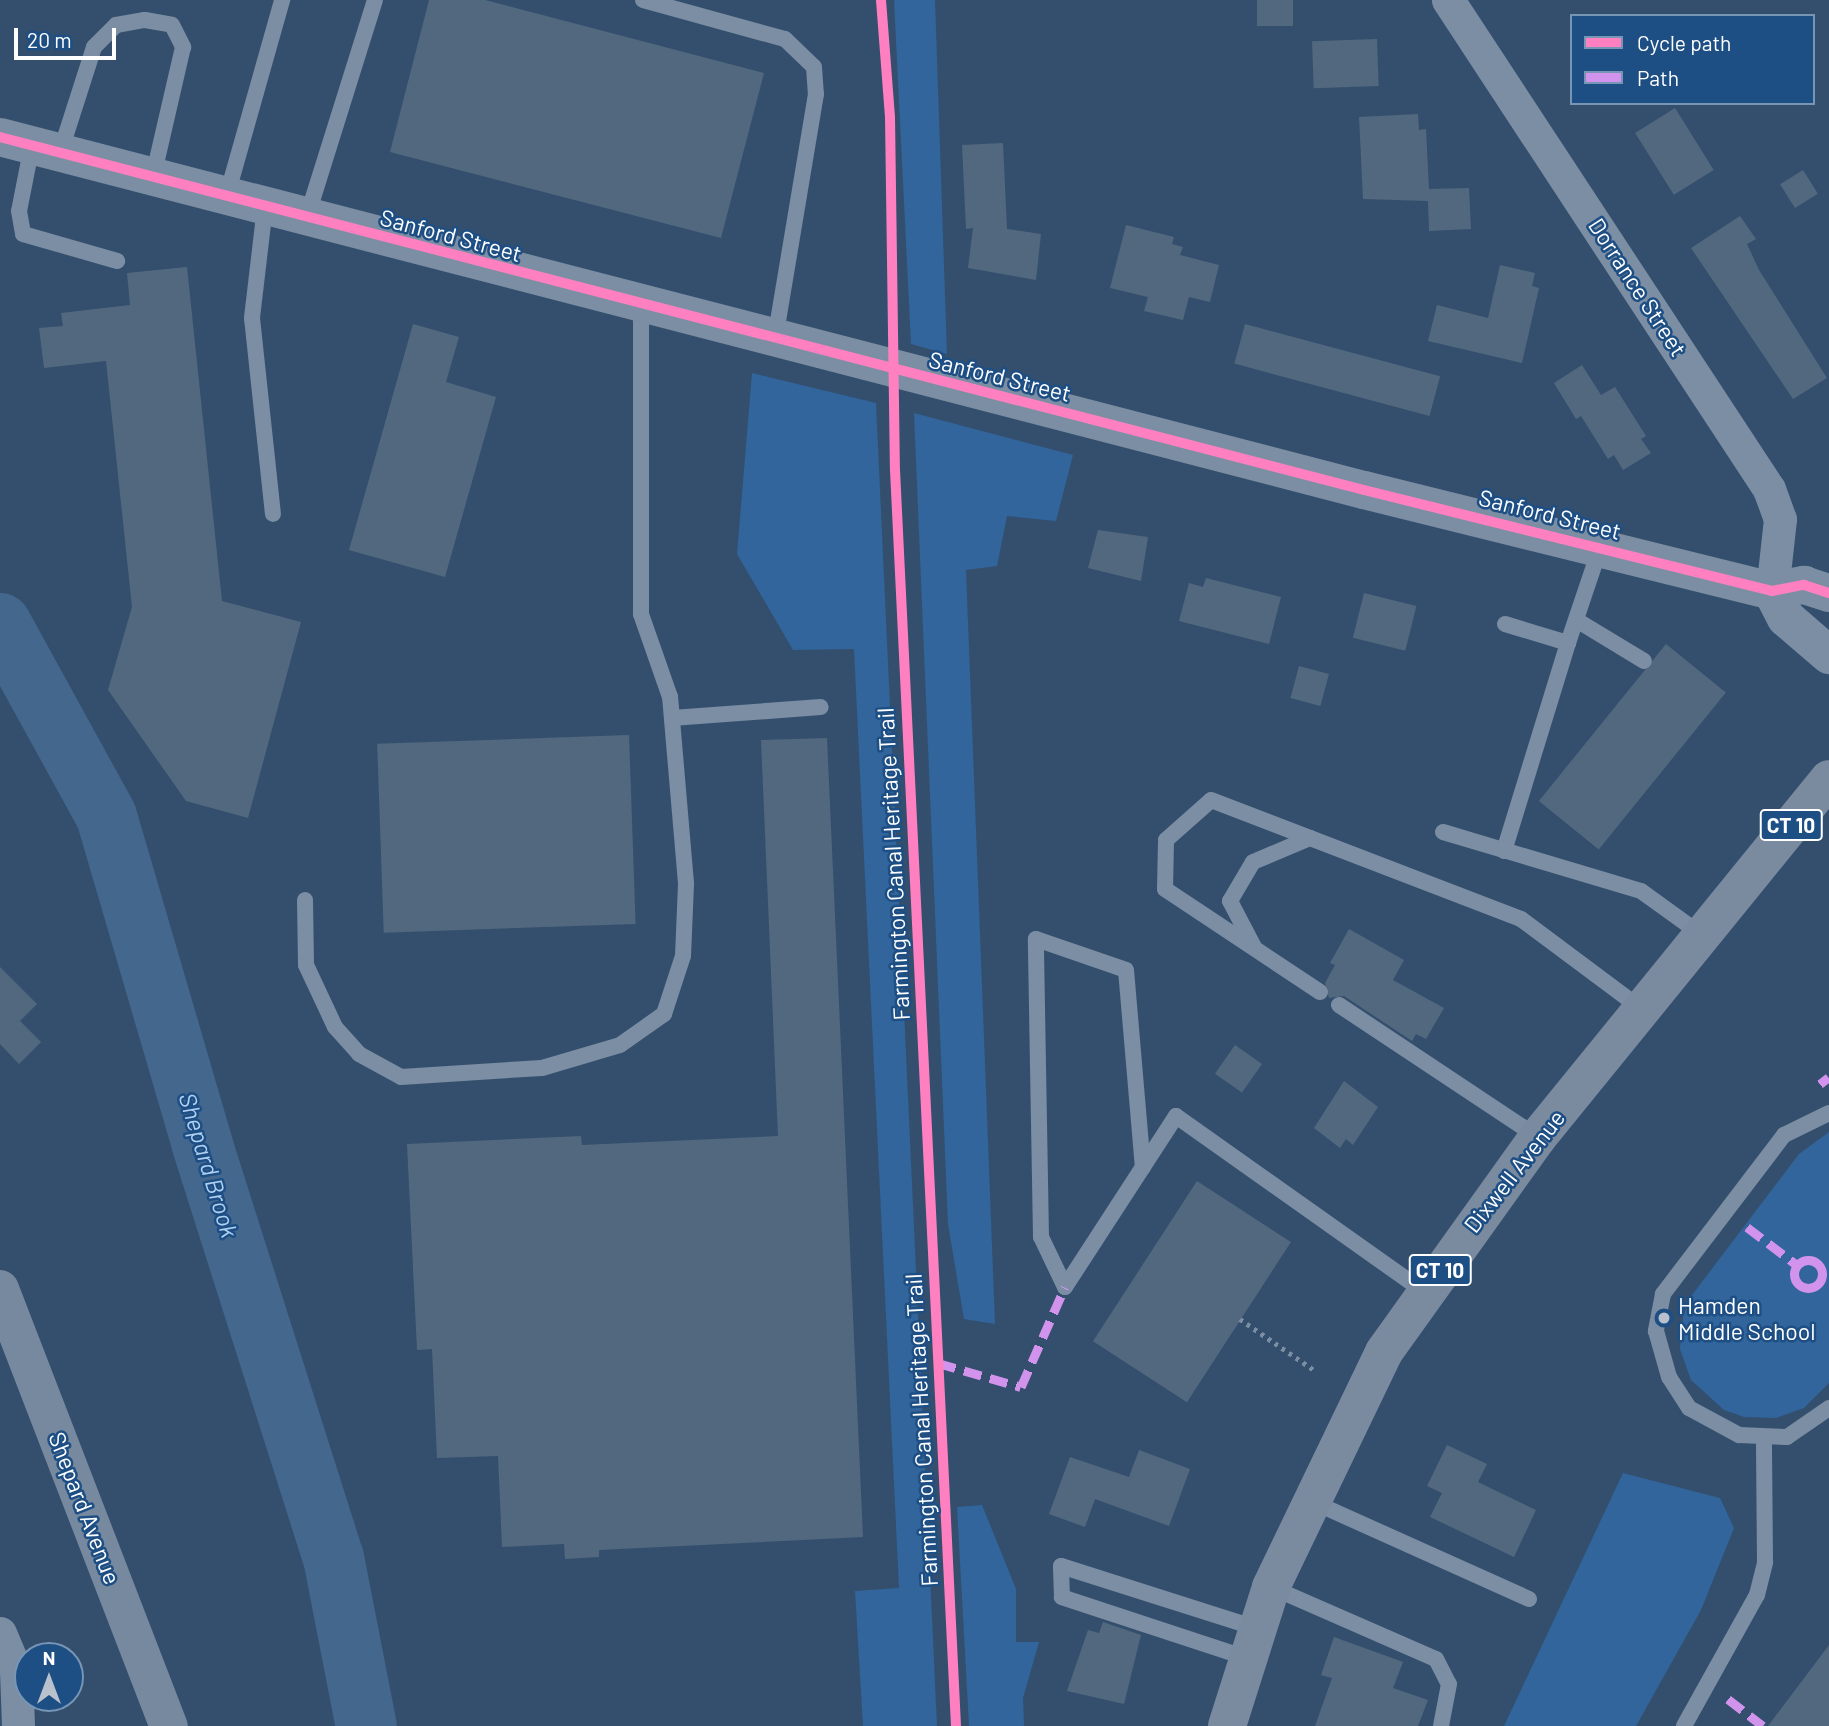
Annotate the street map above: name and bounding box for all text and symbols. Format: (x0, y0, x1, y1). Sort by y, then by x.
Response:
scale bar (18, 14, 119, 58)
legend (1570, 14, 1815, 105)
text: 20 m (27, 27, 72, 52)
text: Cycle path (1637, 30, 1731, 55)
text: Path (1637, 65, 1679, 90)
street label: Sanford Street (377, 203, 525, 267)
street label: Dorrance Street (1583, 213, 1693, 361)
street label: Sanford Street (926, 345, 1074, 407)
street label: Sanford Street (1476, 483, 1624, 545)
street label: Farmington Canal Heritage Trail (871, 707, 915, 1021)
road number: CT 10 (1760, 808, 1823, 842)
water label: Shepard Brook (173, 1089, 245, 1241)
street label: Dixwell Avenue (1458, 1104, 1570, 1238)
road number: CT 10 (1408, 1252, 1472, 1288)
street label: Farmington Canal Heritage Trail (899, 1273, 943, 1587)
place label: Hamden Middle School (1678, 1291, 1816, 1345)
marker: Hamden Middle School (1656, 1310, 1672, 1326)
street label: Shepard Avenue (43, 1428, 127, 1588)
north arrow (14, 1642, 84, 1712)
text: N (43, 1646, 55, 1669)

